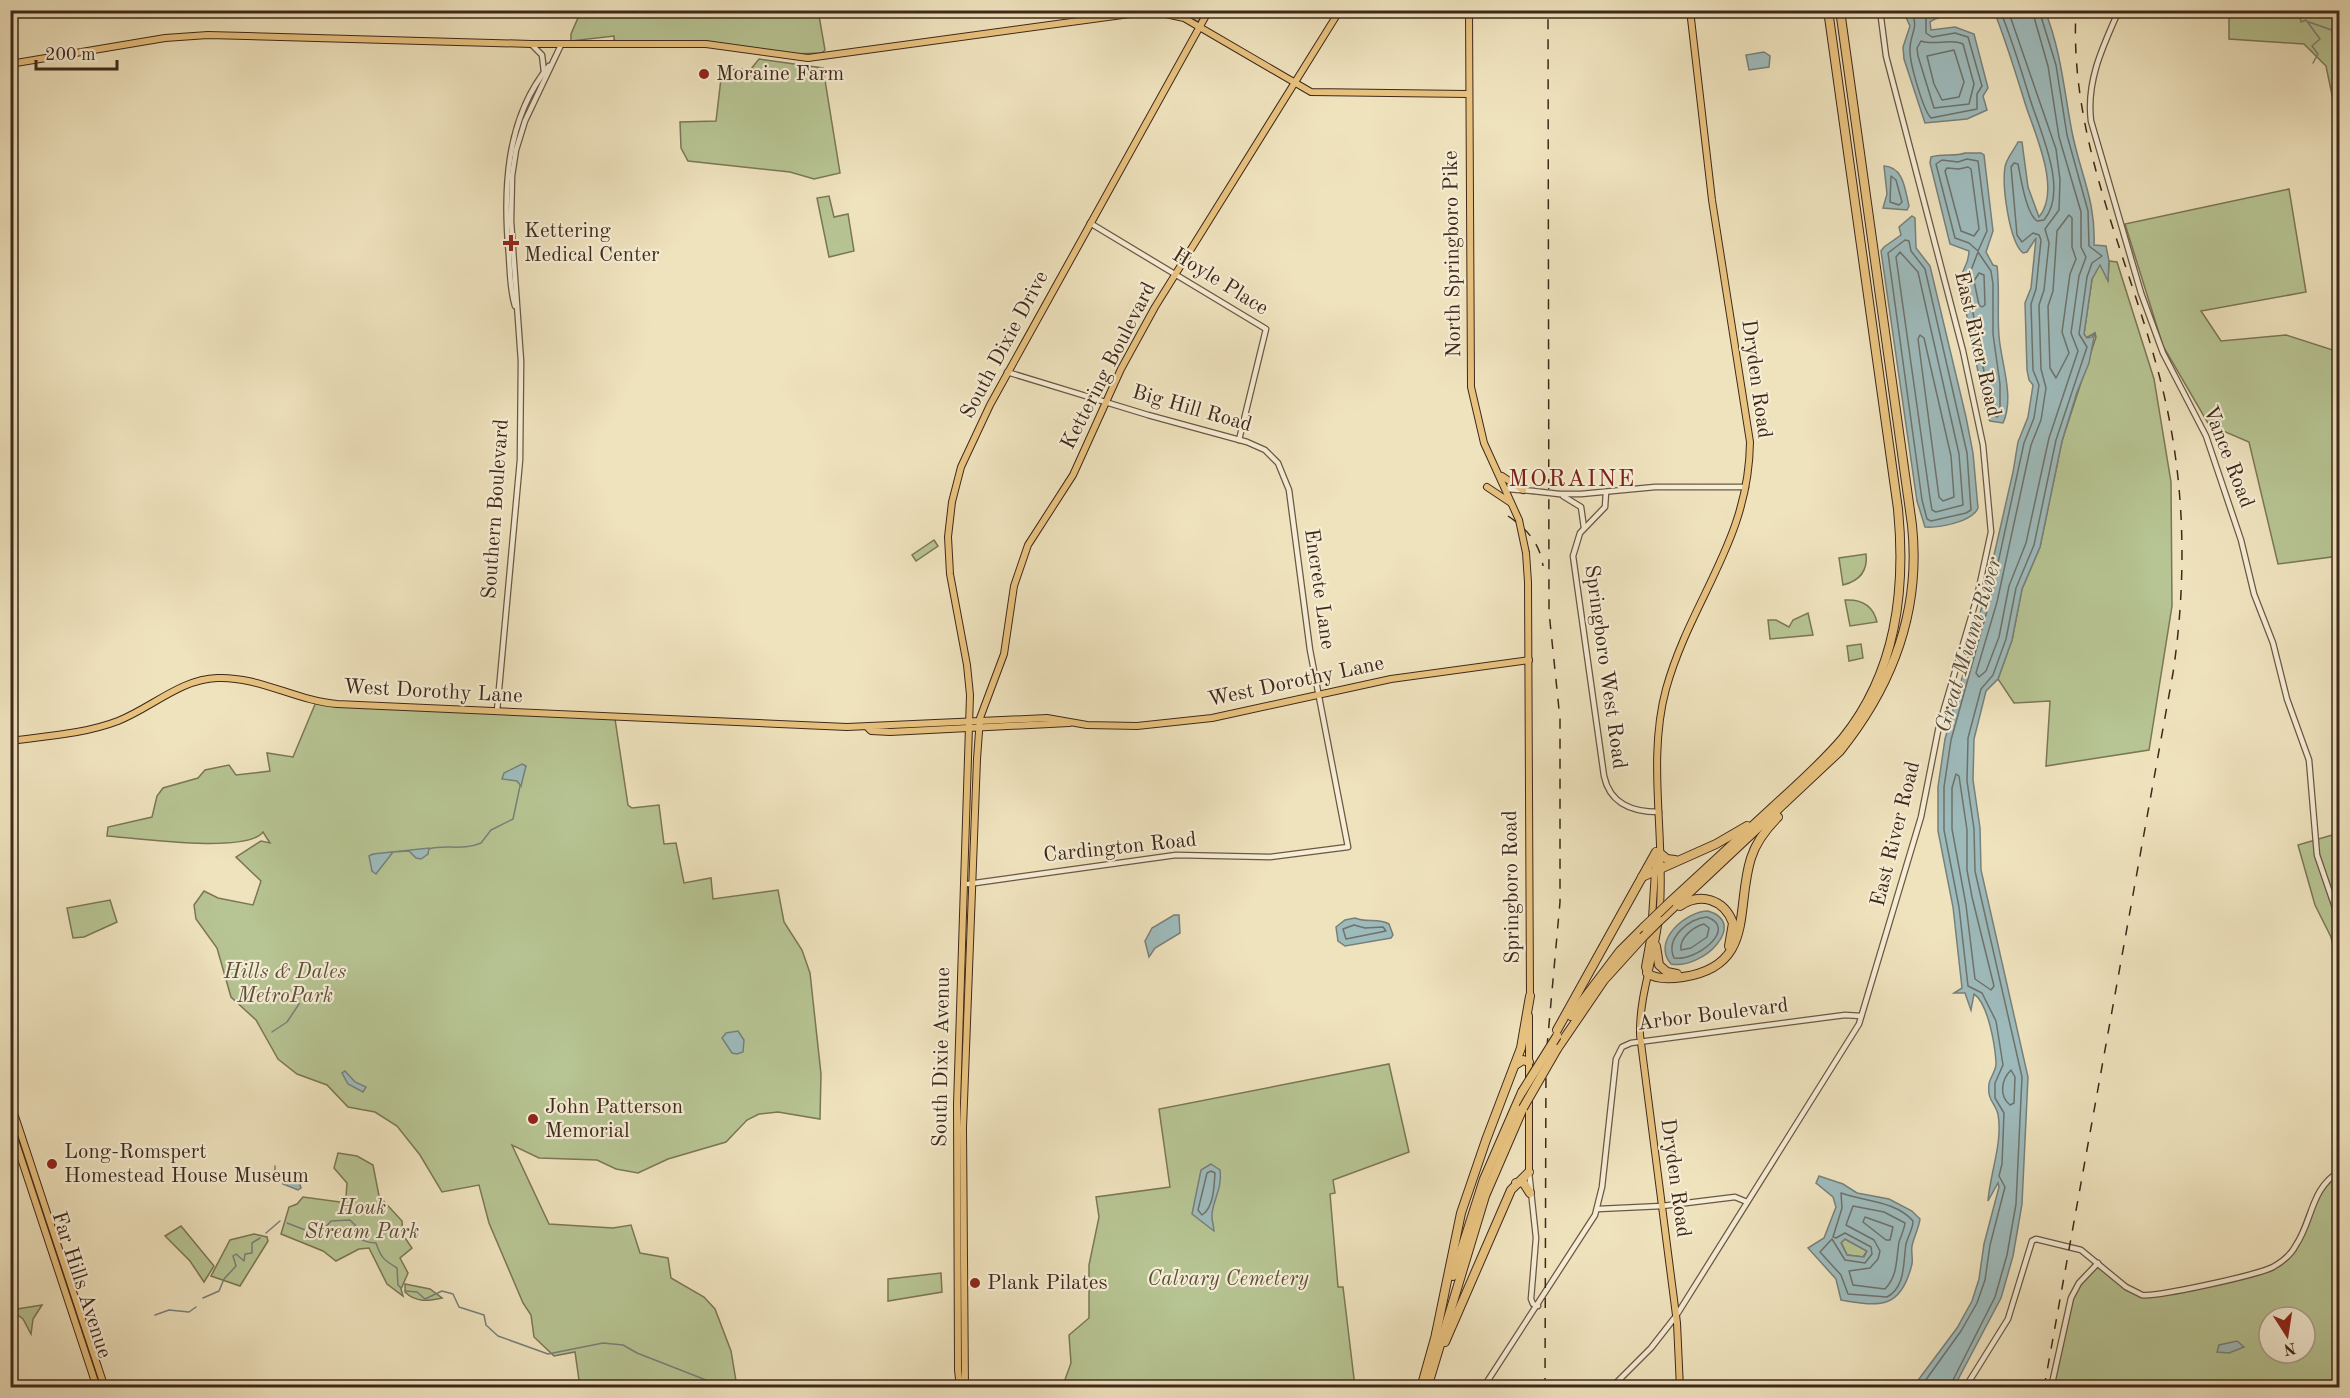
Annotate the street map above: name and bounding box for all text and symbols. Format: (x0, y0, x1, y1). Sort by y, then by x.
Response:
scale bar (36, 33, 117, 71)
text: 200 m (45, 46, 96, 64)
place label: Moraine Farm (716, 64, 844, 85)
marker: Moraine Farm (697, 67, 711, 81)
street label: North Springboro Pike (1441, 150, 1465, 358)
place label: Kettering Medical Center (524, 221, 660, 266)
marker: Kettering Medical Center (502, 234, 520, 252)
street label: Hoyle Place (1168, 244, 1272, 320)
street label: South Dixie Drive (957, 268, 1053, 422)
street label: East River Road (1950, 269, 2004, 419)
street label: Kettering Boulevard (1058, 279, 1160, 453)
street label: Dryden Road (1737, 318, 1775, 440)
street label: Big Hill Road (1130, 382, 1254, 436)
street label: Vance Road (2199, 403, 2257, 511)
street label: Southern Boulevard (479, 418, 513, 600)
district label: MORAINE (1508, 468, 1636, 492)
street label: Encrete Lane (1300, 527, 1338, 651)
water label: Great Miami River (1932, 554, 2006, 735)
street label: Springboro West Road (1580, 563, 1630, 771)
street label: West Dorothy Lane (1206, 653, 1386, 711)
street label: West Dorothy Lane (343, 677, 523, 707)
street label: East River Road (1868, 759, 1924, 909)
street label: Springboro Road (1500, 810, 1524, 964)
street label: Cardington Road (1042, 829, 1198, 866)
park label: Hills & Dales MetroPark (223, 962, 346, 1007)
street label: South Dixie Avenue (930, 967, 954, 1147)
street label: Arbor Boulevard (1636, 995, 1790, 1035)
place label: John Patterson Memorial (545, 1097, 683, 1142)
marker: John Patterson Memorial (526, 1112, 540, 1126)
street label: Dryden Road (1656, 1117, 1694, 1239)
place label: Long-Romspert Homestead House Museum (64, 1142, 309, 1187)
marker: Long-Romspert Homestead House Museum (45, 1157, 59, 1171)
park label: Houk Stream Park (305, 1198, 419, 1243)
street label: Far Hills Avenue (47, 1209, 115, 1361)
park label: Calvary Cemetery (1147, 1269, 1309, 1290)
place label: Plank Pilates (987, 1273, 1108, 1294)
marker: Plank Pilates (968, 1276, 982, 1290)
north arrow (2257, 1305, 2317, 1365)
text: N (2281, 1339, 2297, 1357)

